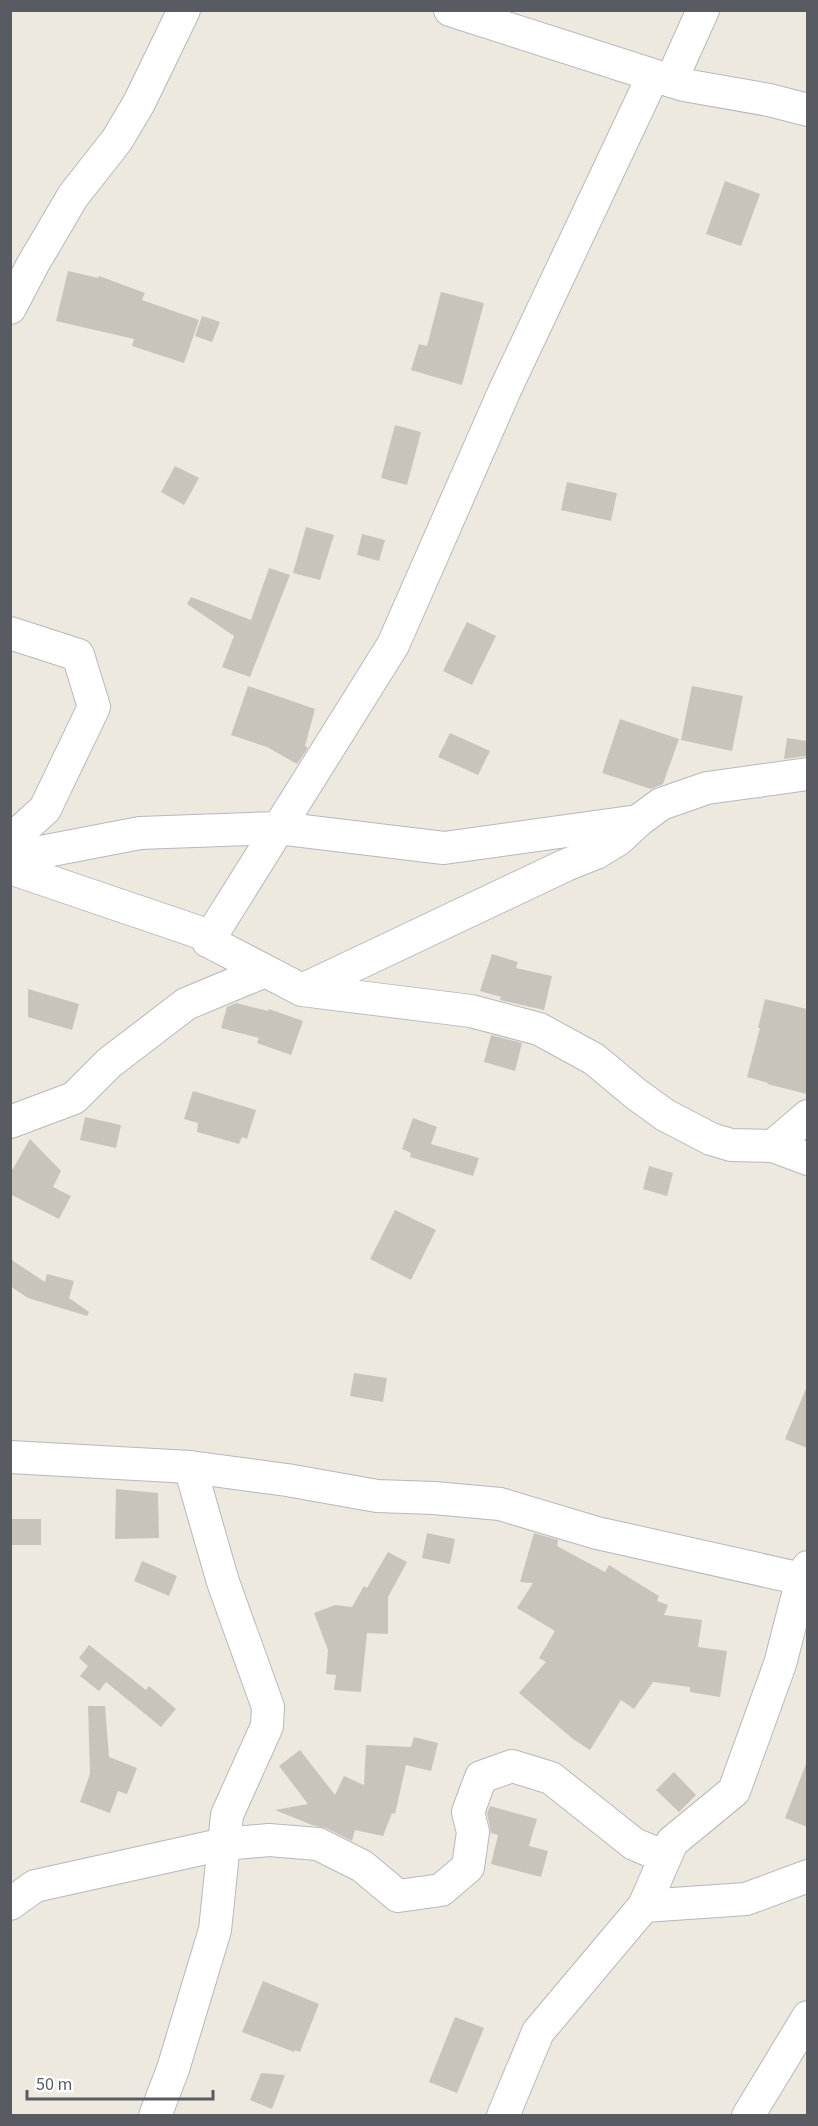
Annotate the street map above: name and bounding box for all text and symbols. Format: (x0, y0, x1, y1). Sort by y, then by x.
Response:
scale bar (27, 2063, 213, 2101)
text: 50 m (36, 2072, 72, 2097)

